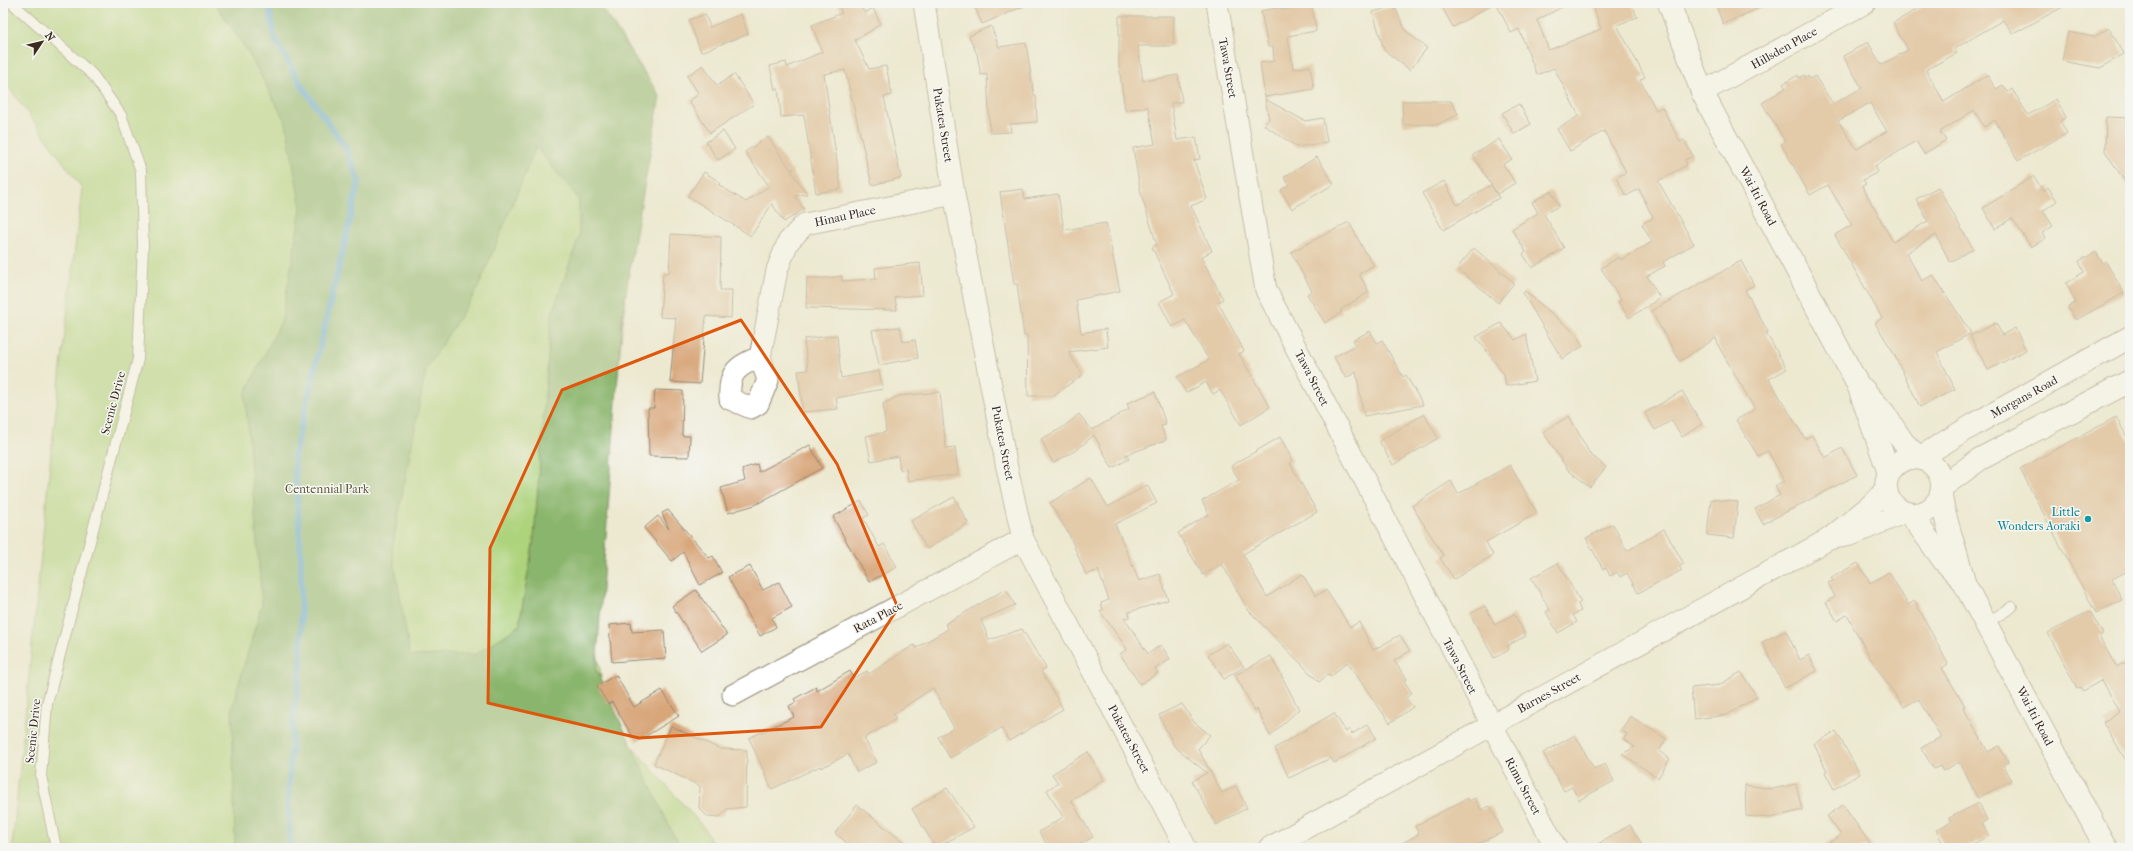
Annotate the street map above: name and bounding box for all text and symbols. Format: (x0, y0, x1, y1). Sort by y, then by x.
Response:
north arrow (22, 22, 62, 62)
street label: Hillsden Place (1748, 24, 1820, 72)
text: N (42, 29, 58, 44)
street label: Tawa Street (1216, 37, 1240, 100)
street label: Pukatea Street (930, 87, 956, 164)
street label: Wai-Iti Road (1736, 163, 1780, 228)
street label: Hinau Place (813, 203, 877, 229)
street label: Tawa Street (1292, 348, 1332, 409)
street label: Scenic Drive (98, 370, 128, 436)
street label: Morgans Road (1988, 373, 2060, 421)
street label: Pukatea Street (989, 404, 1017, 482)
park label: Centennial Park (285, 482, 370, 496)
place label: Little Wonders Aoraki (1996, 505, 2080, 533)
marker: Little Wonders Aoraki (2083, 514, 2093, 524)
street label: Rata Place (851, 598, 905, 636)
street label: Tawa Street (1440, 636, 1480, 697)
street label: Barnes Street (1515, 670, 1584, 716)
street label: Wai-Iti Road (2013, 683, 2057, 748)
street label: Scenic Drive (23, 698, 43, 764)
street label: Pukatea Street (1105, 702, 1153, 776)
street label: Rimu Street (1502, 755, 1544, 818)

